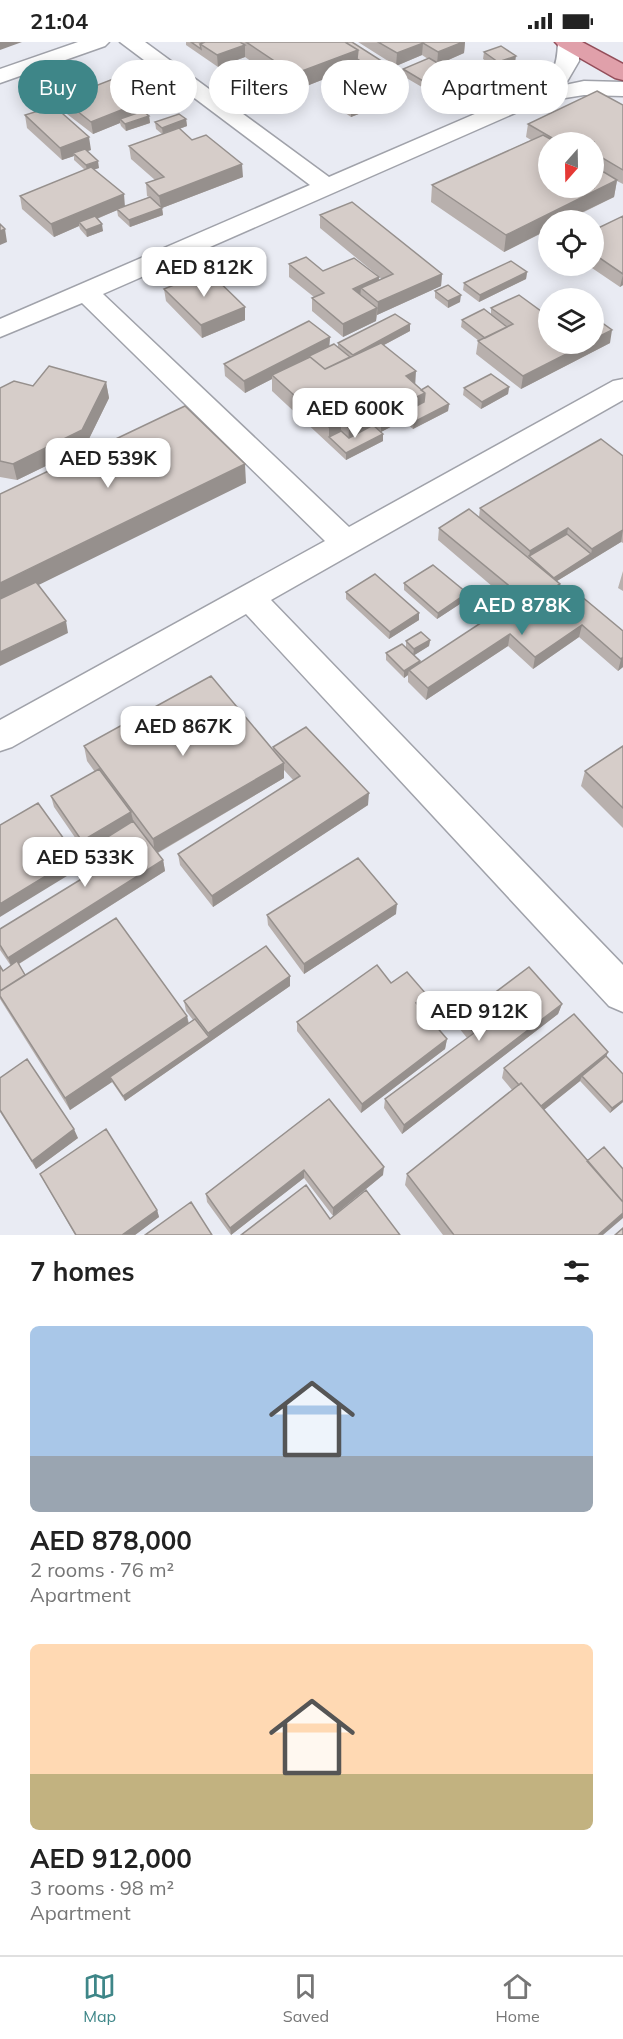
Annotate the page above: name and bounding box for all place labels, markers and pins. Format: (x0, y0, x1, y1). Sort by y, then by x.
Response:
pin: AED 812K (142, 247, 266, 298)
pin: AED 600K (293, 388, 417, 439)
pin: AED 539K (46, 438, 170, 489)
pin: AED 878K (460, 585, 584, 636)
pin: AED 867K (121, 706, 245, 757)
pin: AED 533K (23, 837, 147, 888)
pin: AED 912K (417, 991, 541, 1042)

